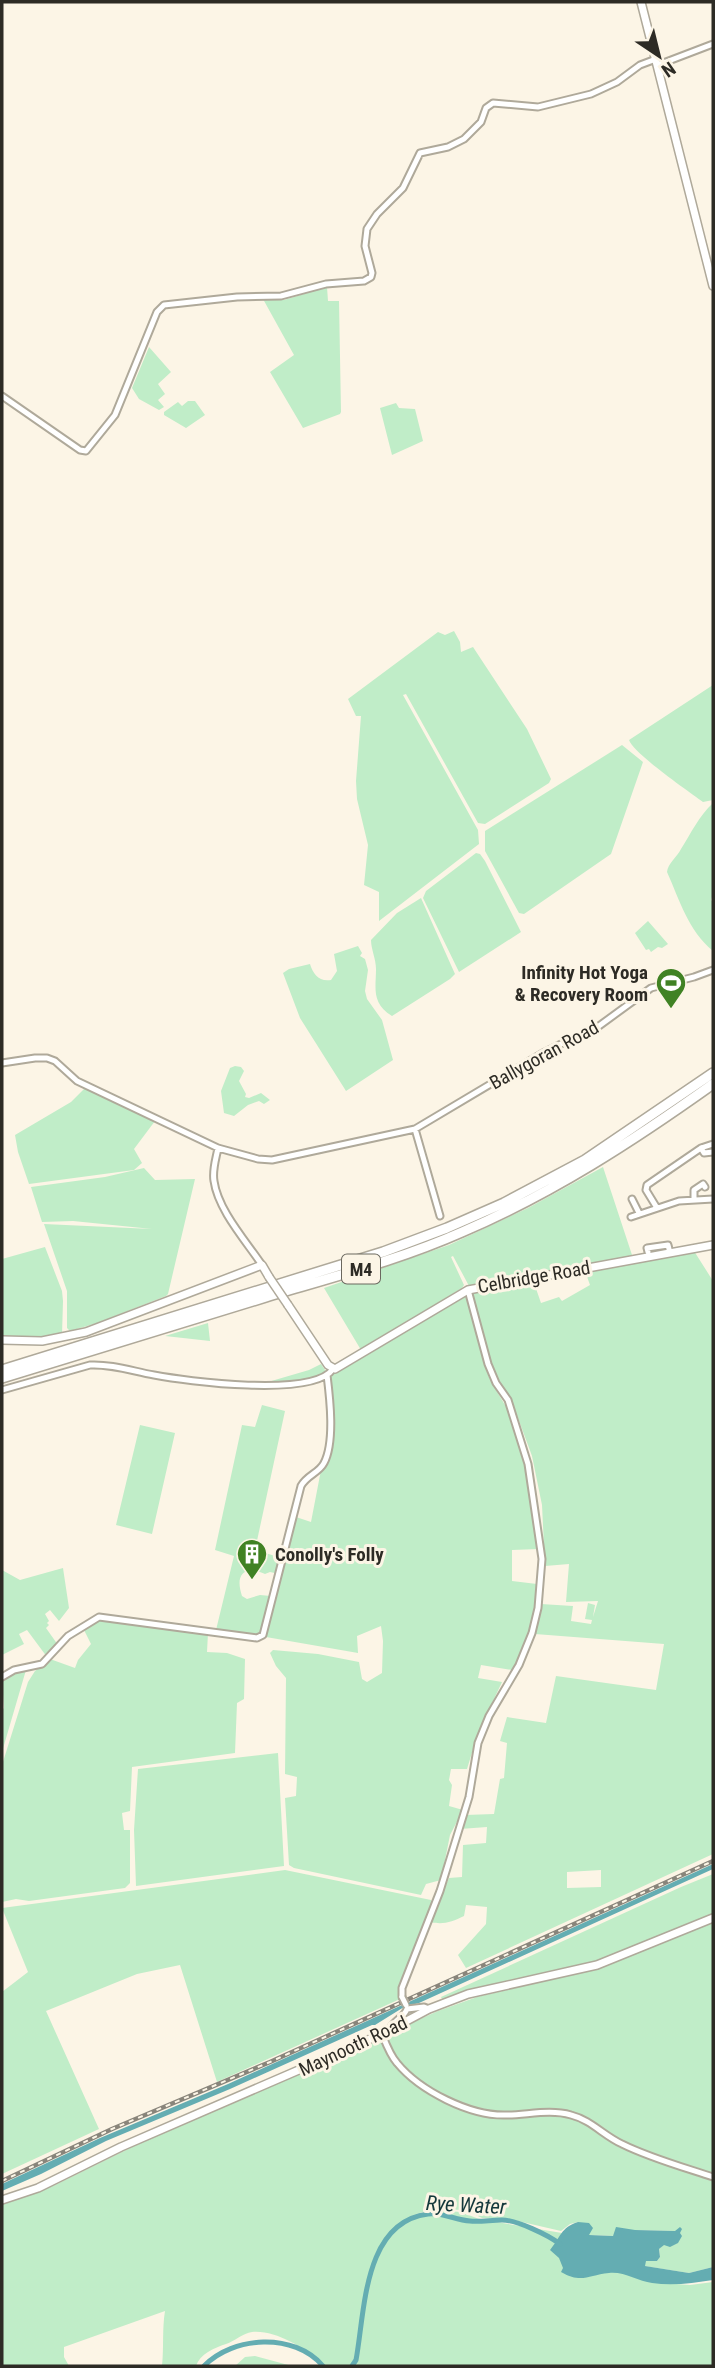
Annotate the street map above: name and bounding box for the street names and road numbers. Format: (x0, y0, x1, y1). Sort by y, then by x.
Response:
street label: Ballygoran Road (485, 1016, 603, 1094)
road number: M4 (342, 1254, 380, 1284)
street label: Celbridge Road (476, 1256, 592, 1298)
street label: Maynooth Road (295, 2011, 411, 2081)

